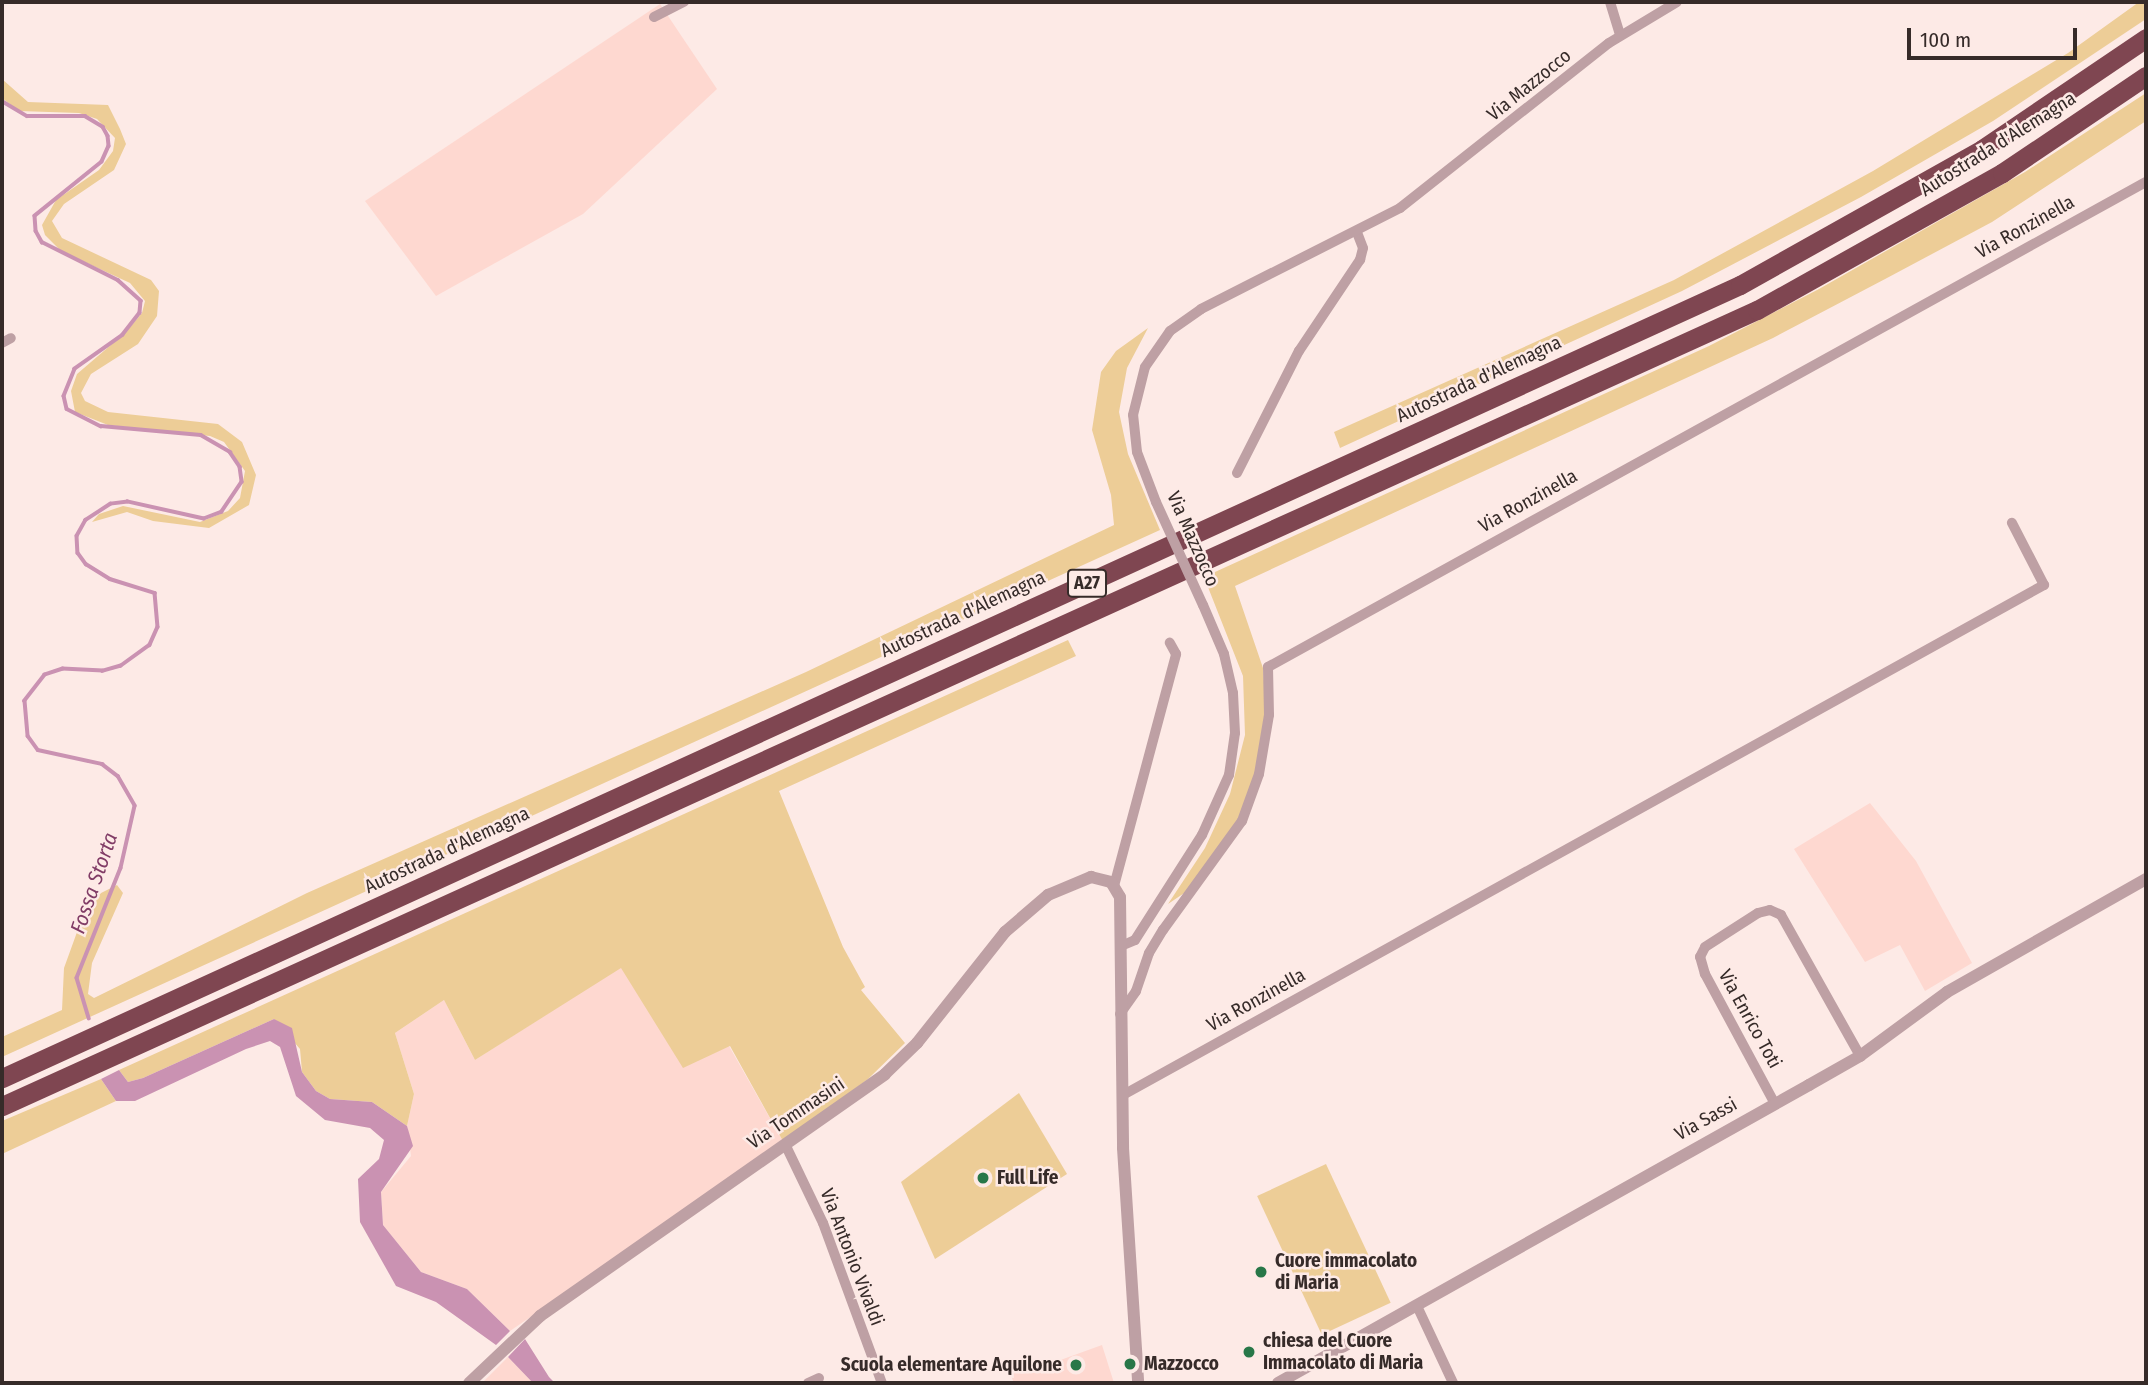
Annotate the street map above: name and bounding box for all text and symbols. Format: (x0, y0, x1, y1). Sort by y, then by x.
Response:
scale bar (1910, 14, 2080, 58)
text: 100 m (1920, 27, 1971, 53)
street label: Via Mazzocco (1482, 44, 1576, 126)
street label: Autostrada d'Alemagna (1916, 87, 2080, 201)
street label: Via Ronzinella (1972, 191, 2078, 263)
street label: Autostrada d'Alemagna (1393, 331, 1565, 427)
street label: Via Ronzinella (1475, 465, 1581, 537)
street label: Via Mazzocco (1162, 488, 1224, 590)
street label: Autostrada d'Alemagna (877, 566, 1049, 662)
road number: A27 (1066, 568, 1108, 598)
street label: Autostrada d'Alemagna (361, 802, 533, 898)
water label: Fossa Storta (65, 829, 123, 937)
street label: Via Ronzinella (1203, 964, 1309, 1036)
street label: Via Enrico Toti (1714, 966, 1786, 1072)
street label: Via Tommasini (743, 1072, 849, 1154)
street label: Via Sassi (1671, 1093, 1741, 1145)
place label: Full Life (997, 1167, 1058, 1189)
marker: Full Life (975, 1170, 991, 1186)
street label: Via Antonio Vivaldi (815, 1185, 889, 1329)
place label: Cuore immacolato di Maria (1275, 1250, 1417, 1294)
marker: Cuore immacolato di Maria (1253, 1264, 1269, 1280)
place label: chiesa del Cuore Immacolato di Maria (1263, 1330, 1423, 1374)
marker: chiesa del Cuore Immacolato di Maria (1241, 1344, 1257, 1360)
place label: Mazzocco (1144, 1353, 1219, 1375)
place label: Scuola elementare Aquilone (841, 1354, 1062, 1376)
marker: Mazzocco (1122, 1356, 1138, 1372)
marker: Scuola elementare Aquilone (1068, 1357, 1084, 1373)

